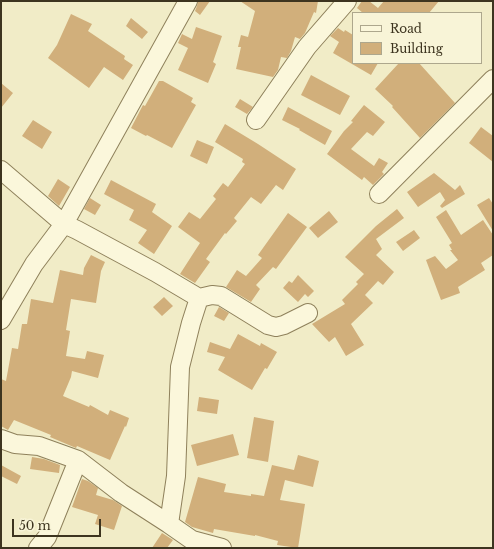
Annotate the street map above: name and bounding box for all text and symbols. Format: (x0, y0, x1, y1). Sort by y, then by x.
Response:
legend (352, 12, 482, 64)
text: Road (390, 21, 422, 36)
text: Building (390, 41, 443, 56)
scale bar (14, 511, 103, 537)
text: 50 m (19, 518, 51, 533)

